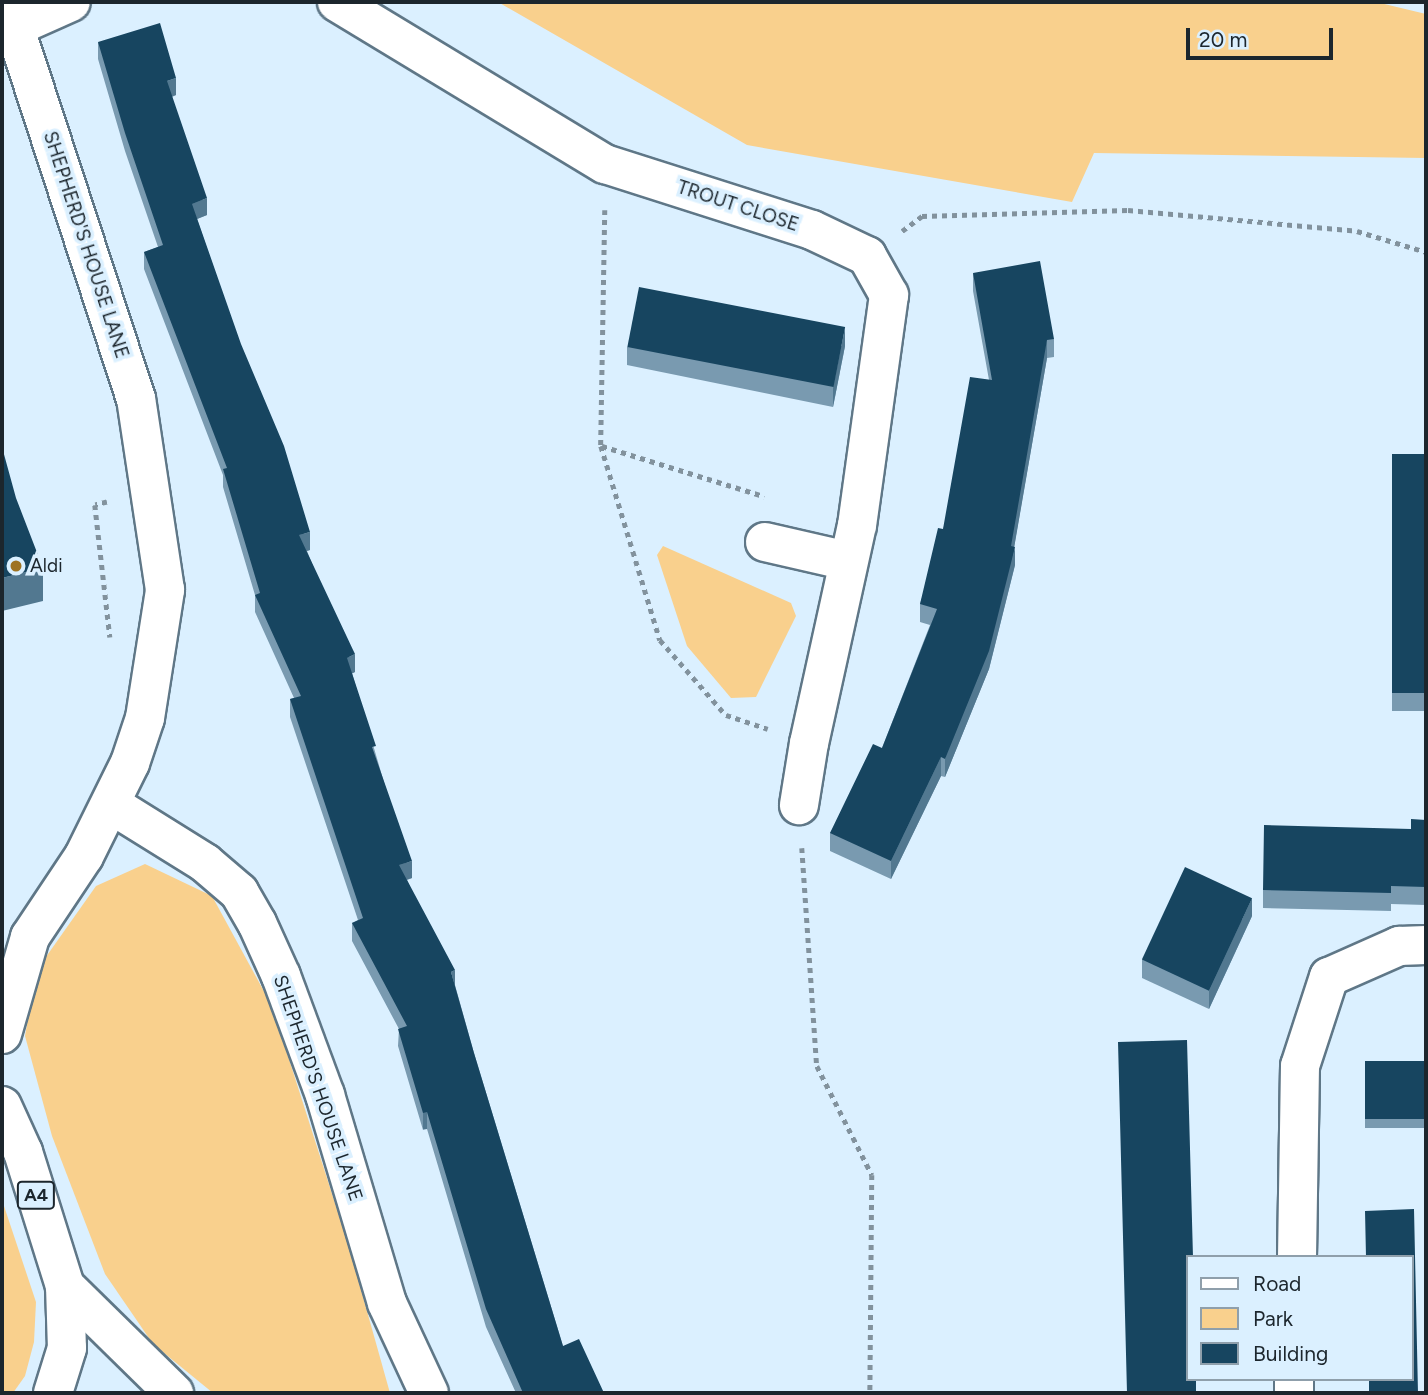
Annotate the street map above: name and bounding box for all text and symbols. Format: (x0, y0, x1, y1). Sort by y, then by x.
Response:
scale bar (1190, 14, 1337, 58)
text: 20 m (1199, 27, 1247, 52)
street label: SHEPHERD'S HOUSE LANE (38, 129, 134, 361)
street label: TROUT CLOSE (674, 176, 802, 236)
place label: Aldi (30, 555, 63, 577)
marker: Aldi (8, 558, 24, 574)
street label: SHEPHERD'S HOUSE LANE (269, 972, 367, 1204)
road number: A4 (17, 1180, 55, 1210)
legend (1186, 1255, 1414, 1381)
text: Road (1253, 1271, 1301, 1296)
text: Park (1253, 1306, 1293, 1331)
text: Building (1253, 1341, 1328, 1366)

